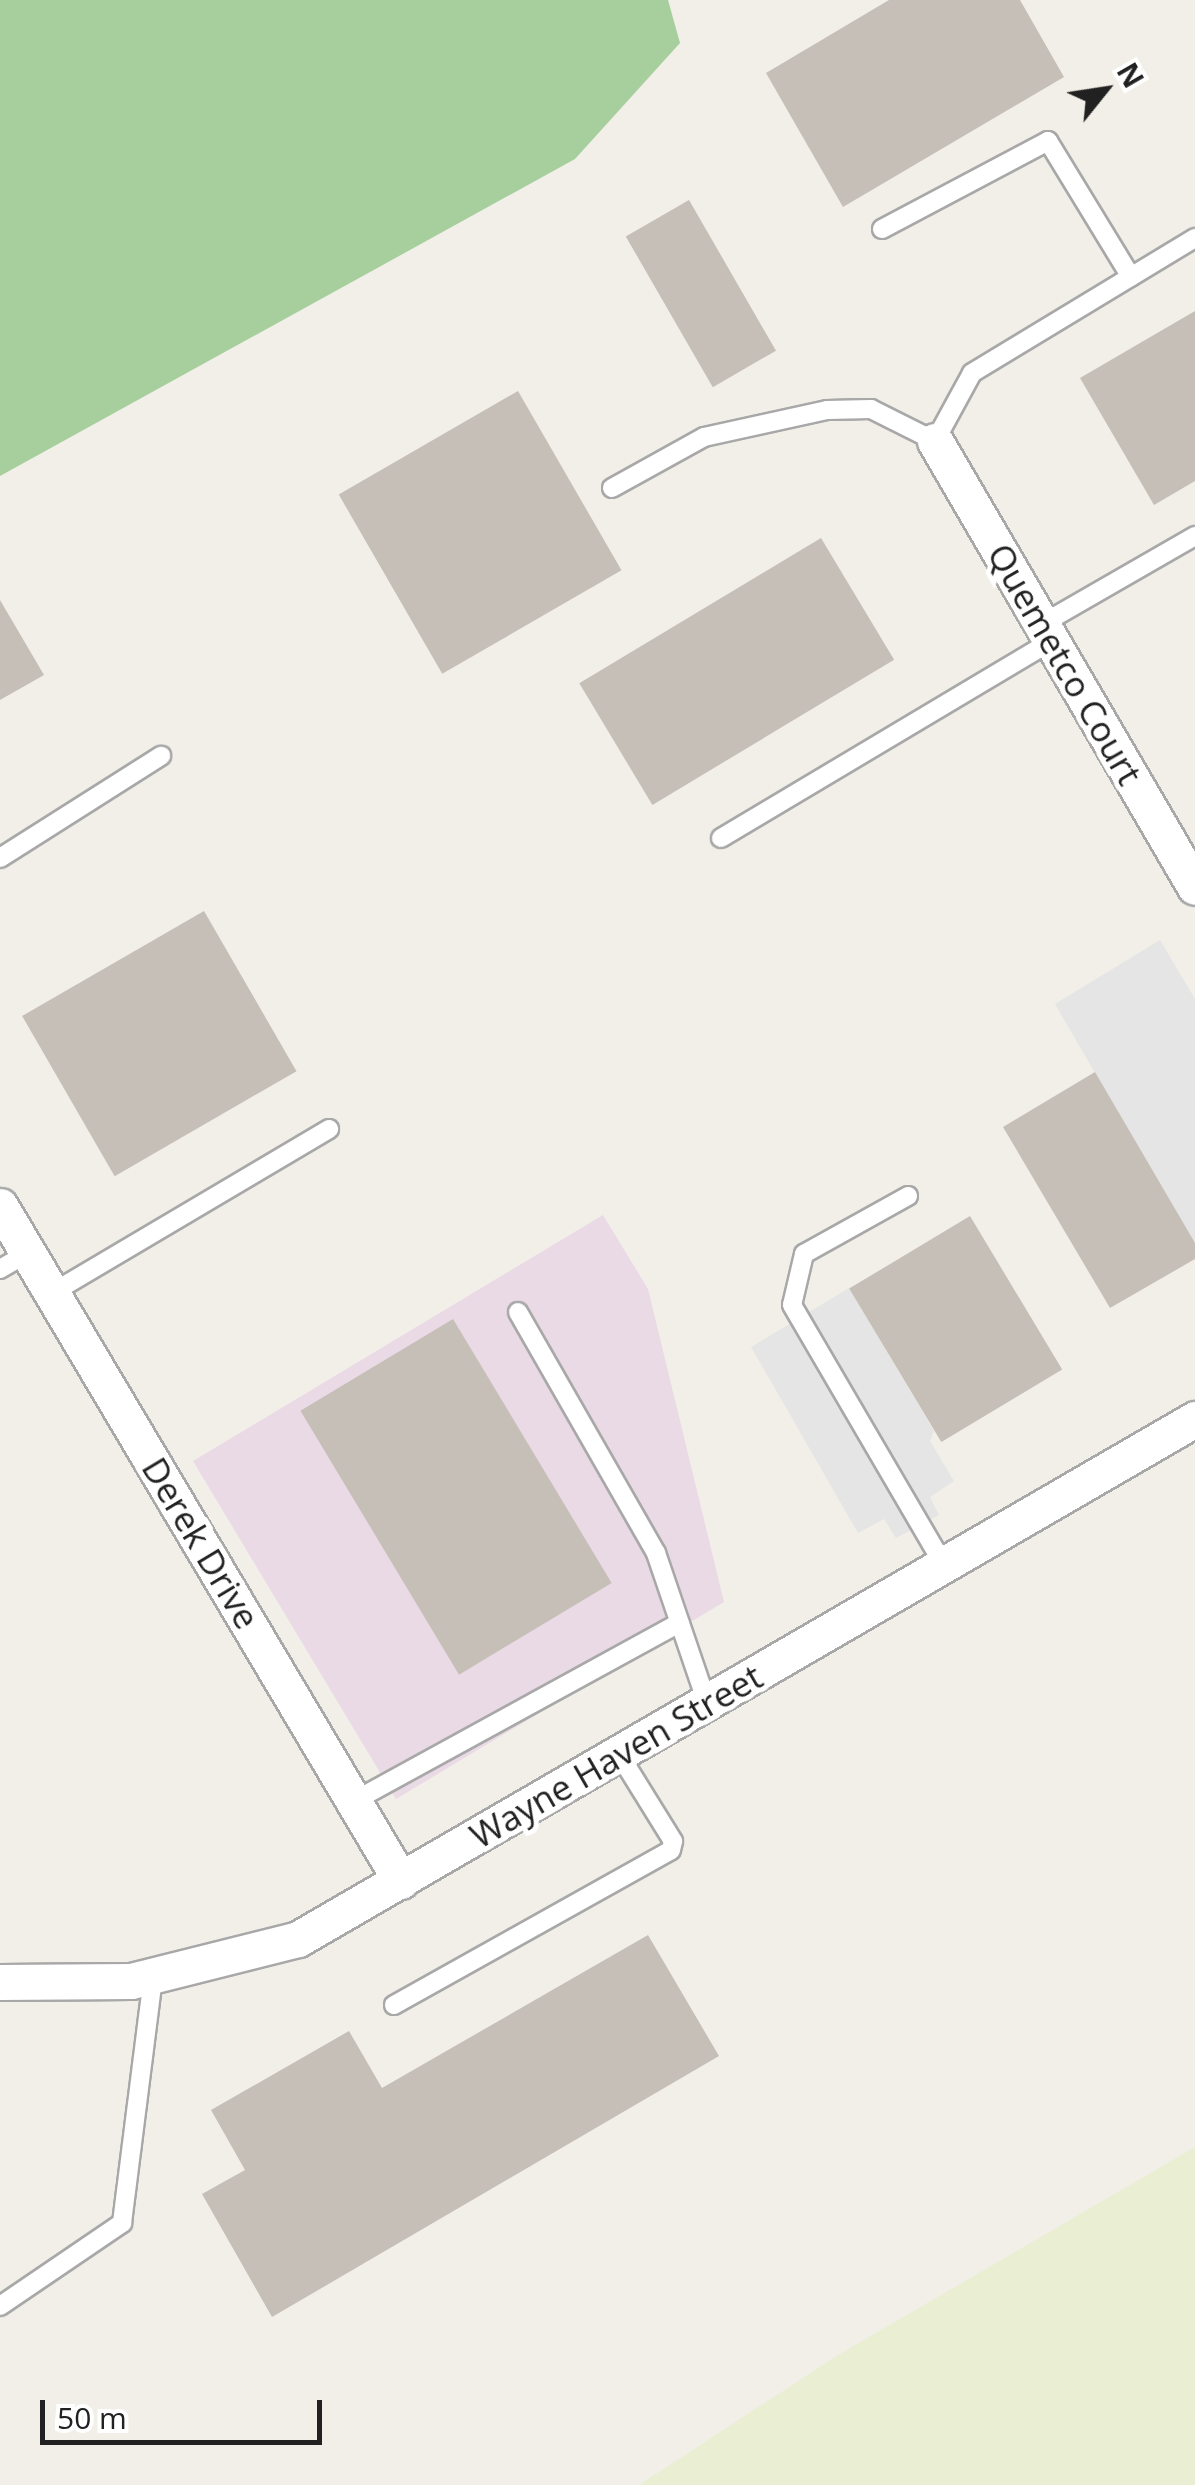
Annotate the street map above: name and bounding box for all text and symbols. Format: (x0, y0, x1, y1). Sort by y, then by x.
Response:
north arrow (1055, 40, 1155, 140)
text: N (1109, 56, 1153, 94)
street label: Quemetco Court (979, 536, 1151, 792)
street label: Derek Drive (134, 1450, 268, 1636)
street label: Wayne Haven Street (463, 1655, 769, 1857)
scale bar (45, 2380, 328, 2442)
text: 50 m (57, 2397, 127, 2438)

